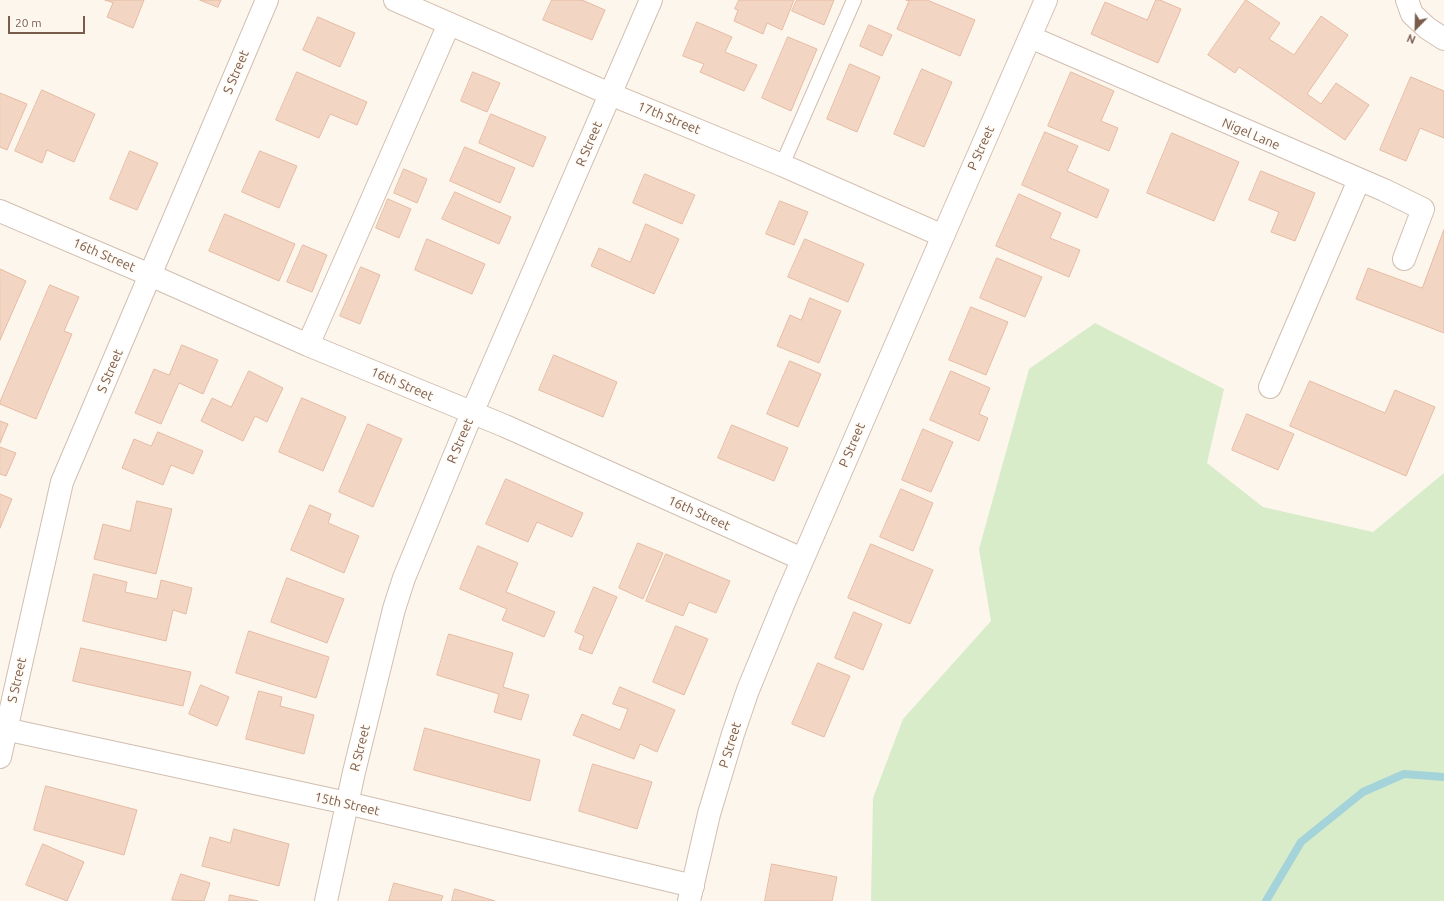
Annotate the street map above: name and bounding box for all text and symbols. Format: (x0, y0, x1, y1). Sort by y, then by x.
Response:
scale bar (10, 8, 87, 34)
north arrow (1396, 8, 1436, 48)
text: 20 m (15, 16, 42, 29)
text: N (1405, 32, 1417, 46)
street label: S Street (220, 48, 252, 96)
street label: 17th Street (635, 98, 703, 138)
street label: Nigel Lane (1220, 115, 1282, 153)
street label: R Street (573, 119, 605, 169)
street label: P Street (964, 123, 998, 173)
street label: 16th Street (70, 235, 138, 275)
street label: S Street (94, 347, 126, 395)
street label: 16th Street (368, 364, 436, 404)
street label: R Street (444, 416, 476, 466)
street label: P Street (836, 420, 868, 470)
street label: 16th Street (665, 492, 733, 534)
street label: S Street (4, 656, 30, 704)
street label: P Street (716, 720, 744, 770)
street label: R Street (347, 723, 373, 773)
street label: 15th Street (313, 789, 381, 819)

